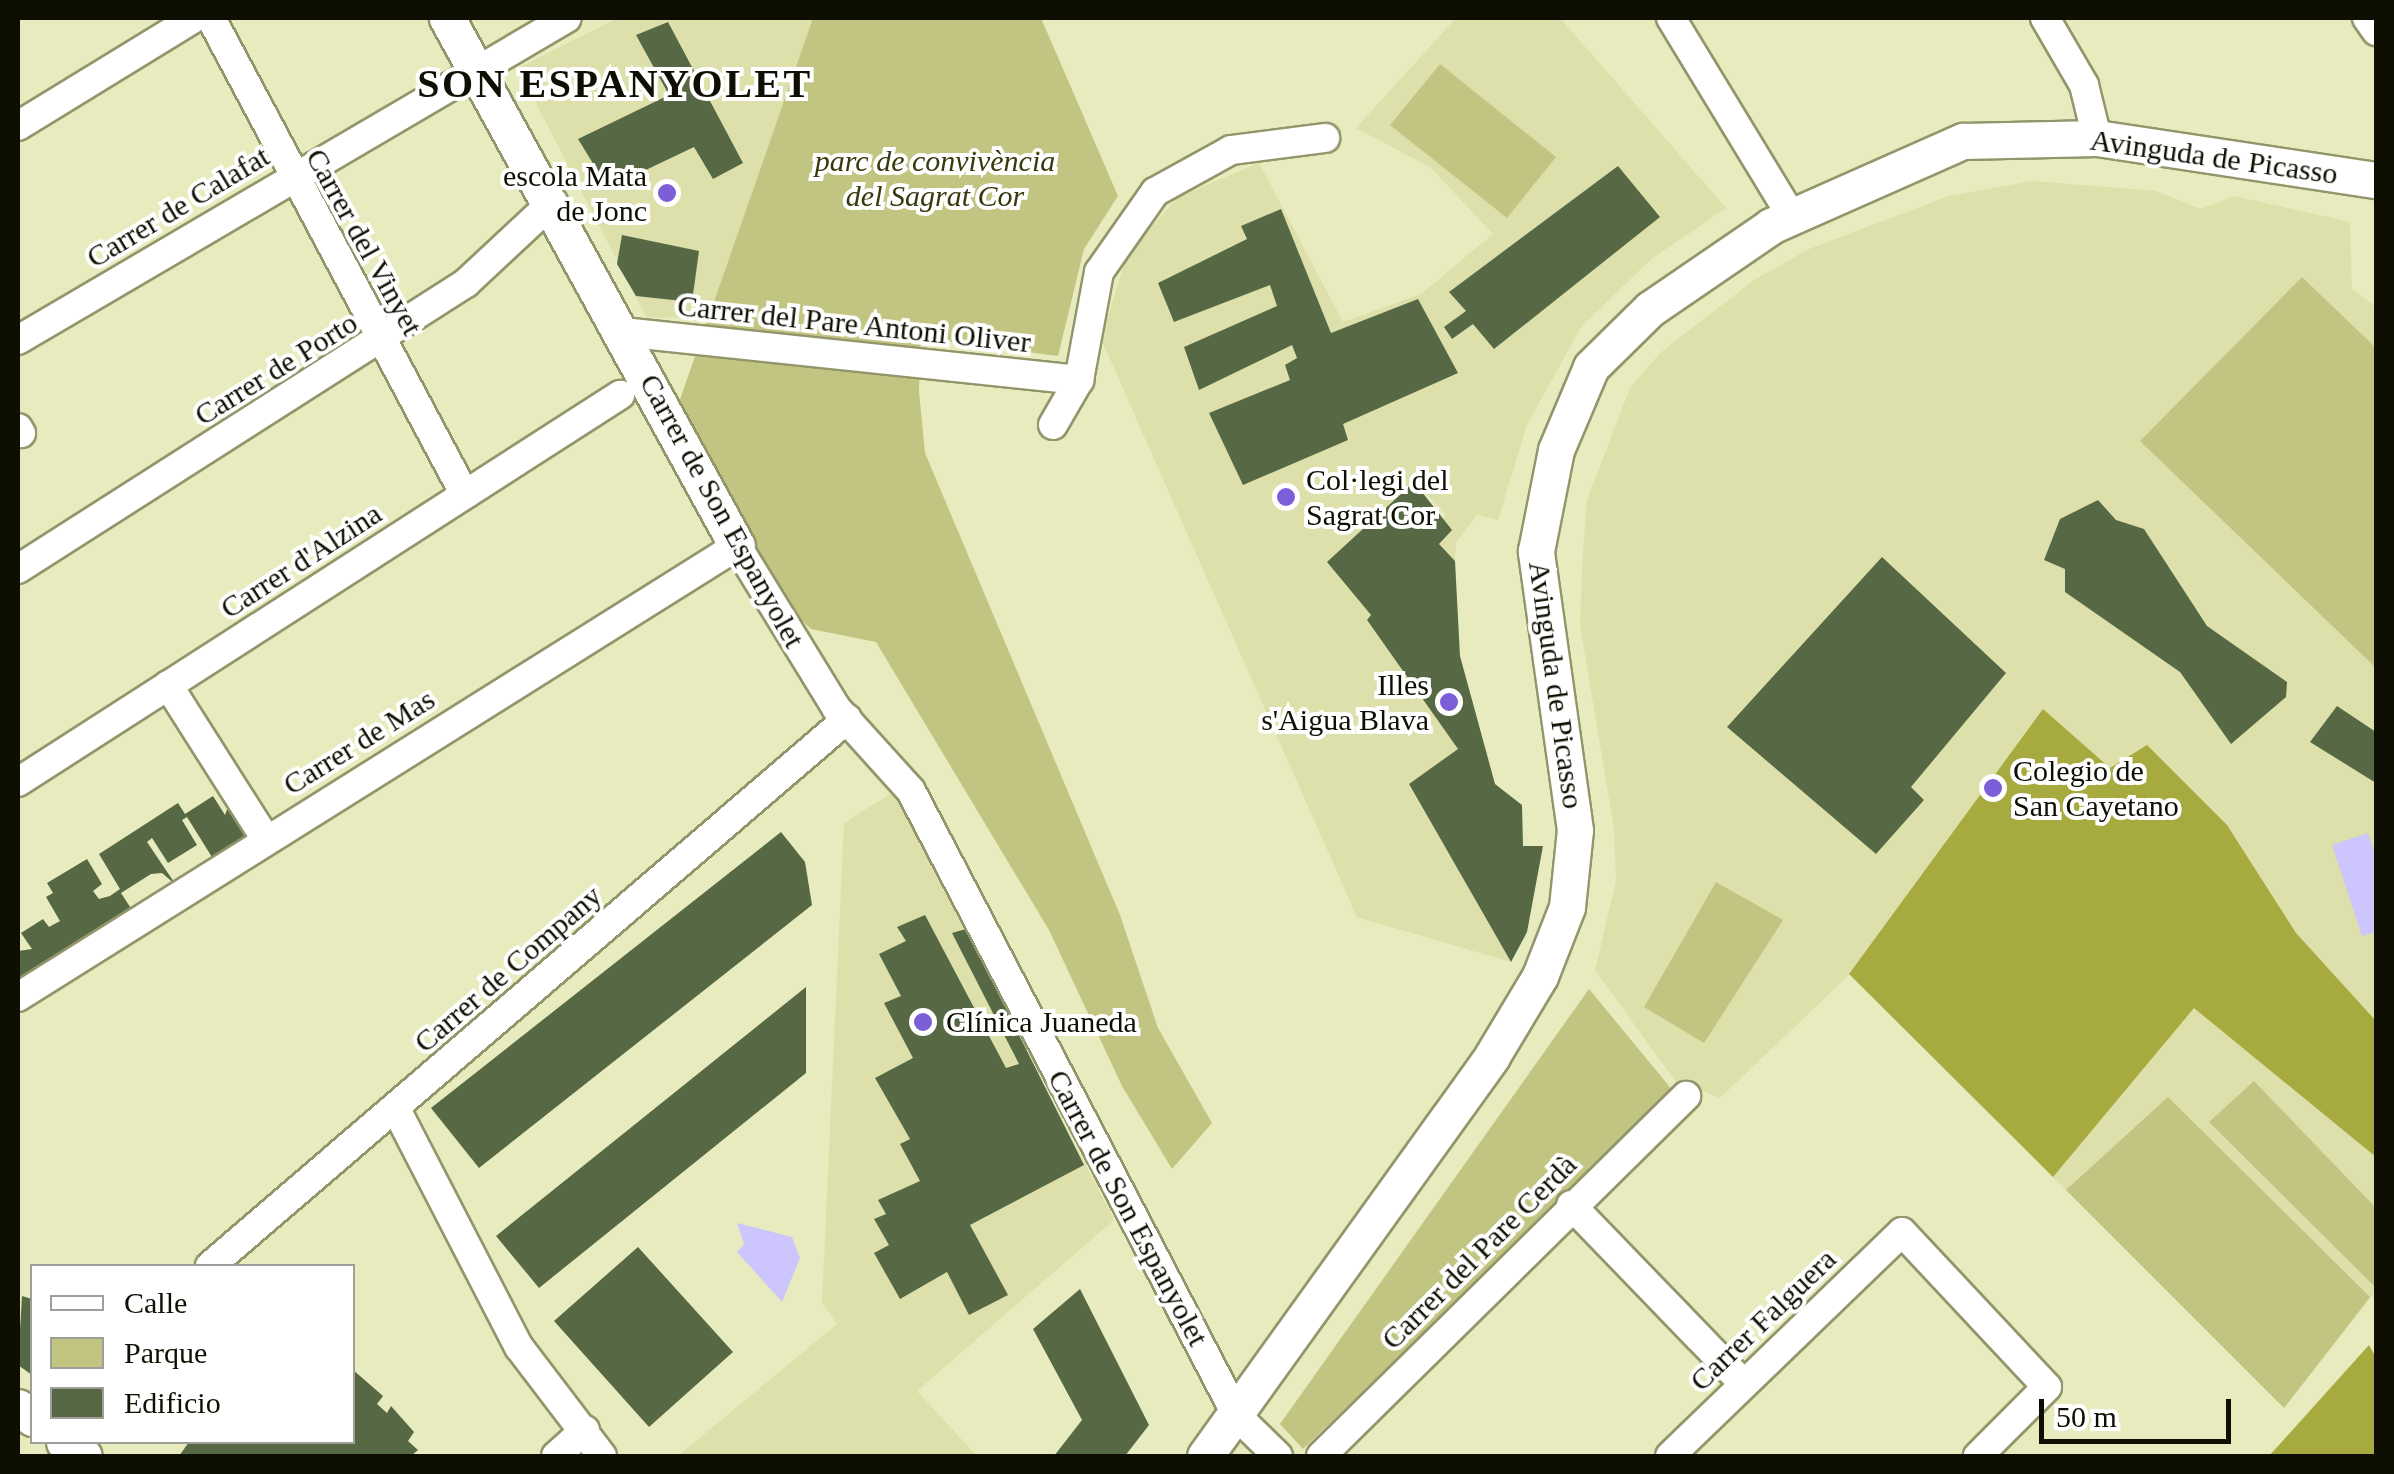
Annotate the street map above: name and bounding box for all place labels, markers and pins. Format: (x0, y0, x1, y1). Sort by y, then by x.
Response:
place label: escola Mata de Jonc (503, 158, 647, 228)
marker: escola Mata de Jonc (656, 182, 678, 204)
place label: Col·legi del Sagrat Cor (1306, 462, 1448, 532)
marker: Col·legi del Sagrat Cor (1275, 486, 1297, 508)
place label: Illes s'Aigua Blava (1261, 667, 1429, 738)
marker: Illes s'Aigua Blava (1438, 691, 1460, 713)
place label: Colegio de San Cayetano (2013, 753, 2179, 824)
marker: Colegio de San Cayetano (1982, 777, 2004, 799)
place label: Clínica Juaneda (946, 1004, 1137, 1040)
marker: Clínica Juaneda (910, 1009, 936, 1035)

